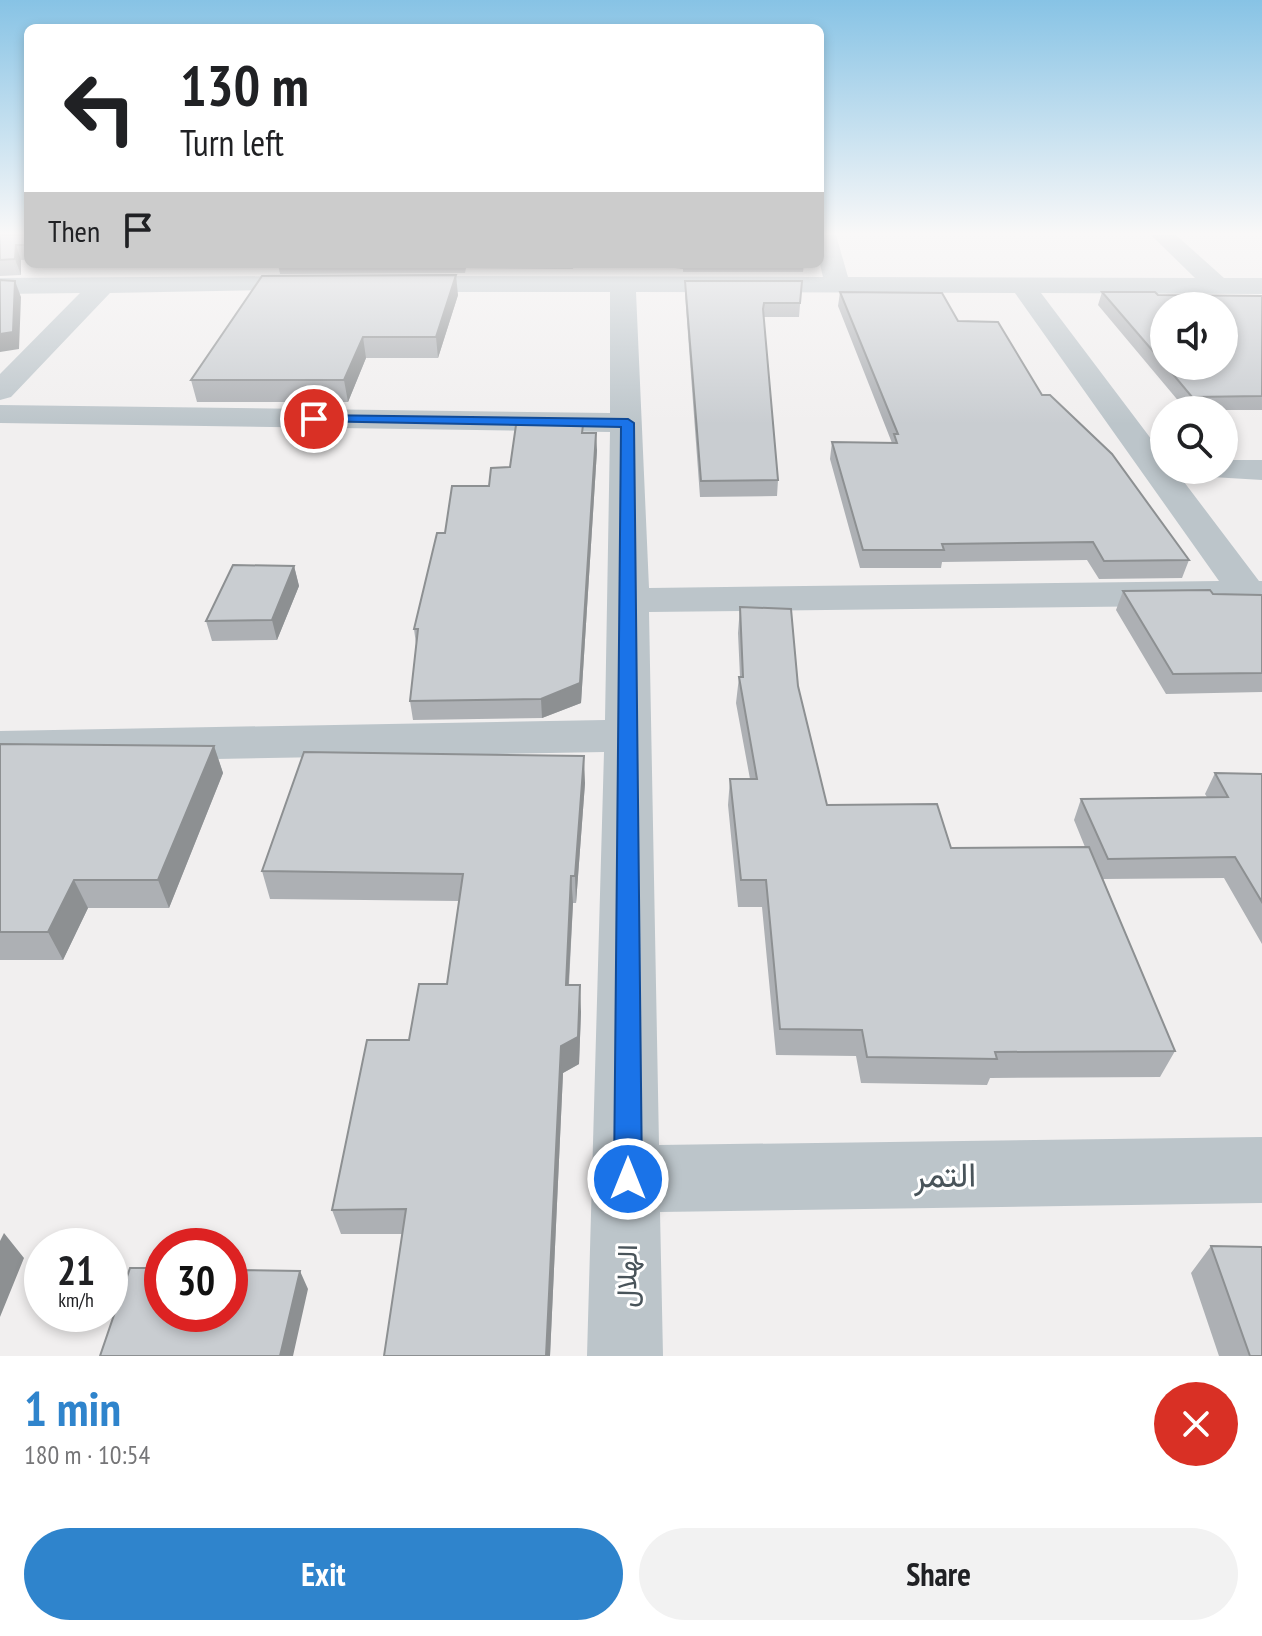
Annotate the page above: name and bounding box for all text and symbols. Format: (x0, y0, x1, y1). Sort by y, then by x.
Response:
text: 130 m (180, 49, 309, 121)
icon: left (48, 56, 152, 160)
text: Turn left (180, 119, 284, 166)
icon: arrive (116, 208, 160, 252)
text: Then (48, 211, 100, 250)
map controls (1150, 292, 1238, 484)
button: sound (1150, 292, 1238, 380)
pin (280, 385, 348, 453)
button: search (1150, 396, 1238, 484)
icon: arrive (292, 397, 336, 441)
position arrow (586, 1137, 670, 1221)
street label: التمر (912, 1151, 977, 1197)
speed limit sign: 30 (144, 1228, 248, 1332)
text: 21 (57, 1244, 95, 1296)
street label: الهلال (607, 1244, 645, 1308)
text: km/h (58, 1287, 94, 1313)
text: 1 min (24, 1377, 121, 1439)
button: close (1154, 1382, 1238, 1466)
text: 180 m · 10:54 (24, 1438, 150, 1471)
button: Exit (24, 1528, 623, 1620)
button: Share (639, 1528, 1238, 1620)

